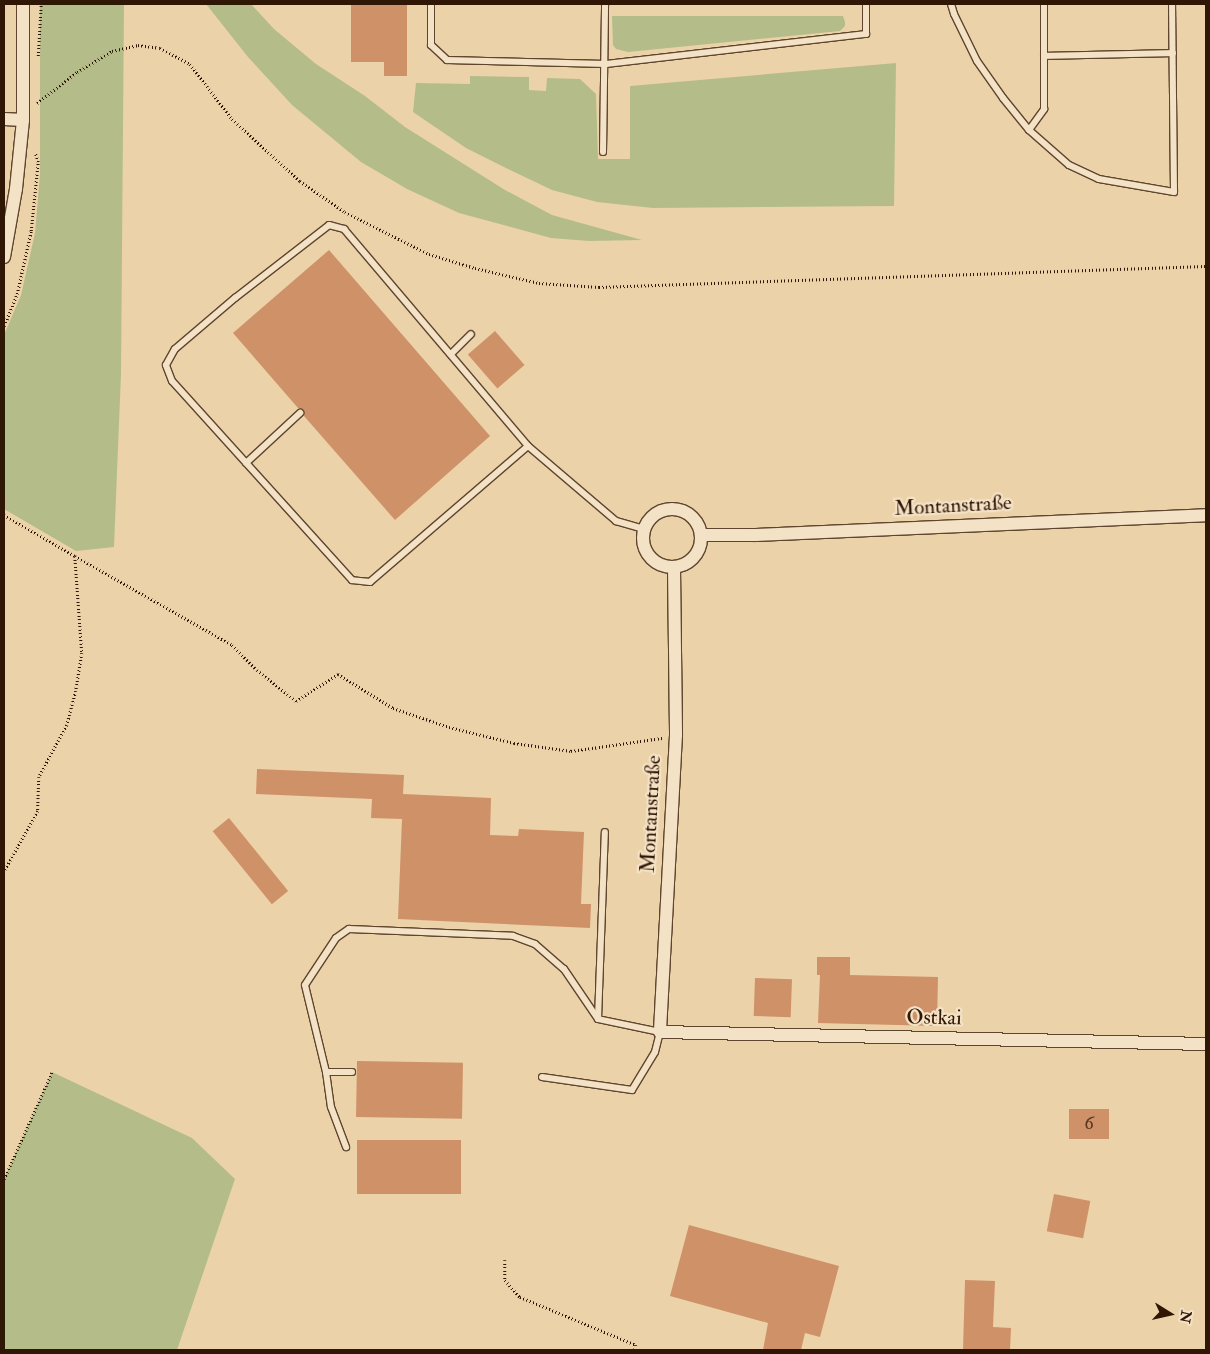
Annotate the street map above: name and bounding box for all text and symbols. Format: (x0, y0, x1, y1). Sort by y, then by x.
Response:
street label: Montanstraße (894, 490, 1012, 522)
street label: Montanstraße (635, 755, 667, 873)
street label: Ostkai (906, 1005, 962, 1031)
house number: 6 (1084, 1113, 1094, 1135)
north arrow (1145, 1289, 1195, 1339)
text: N (1176, 1309, 1195, 1324)

